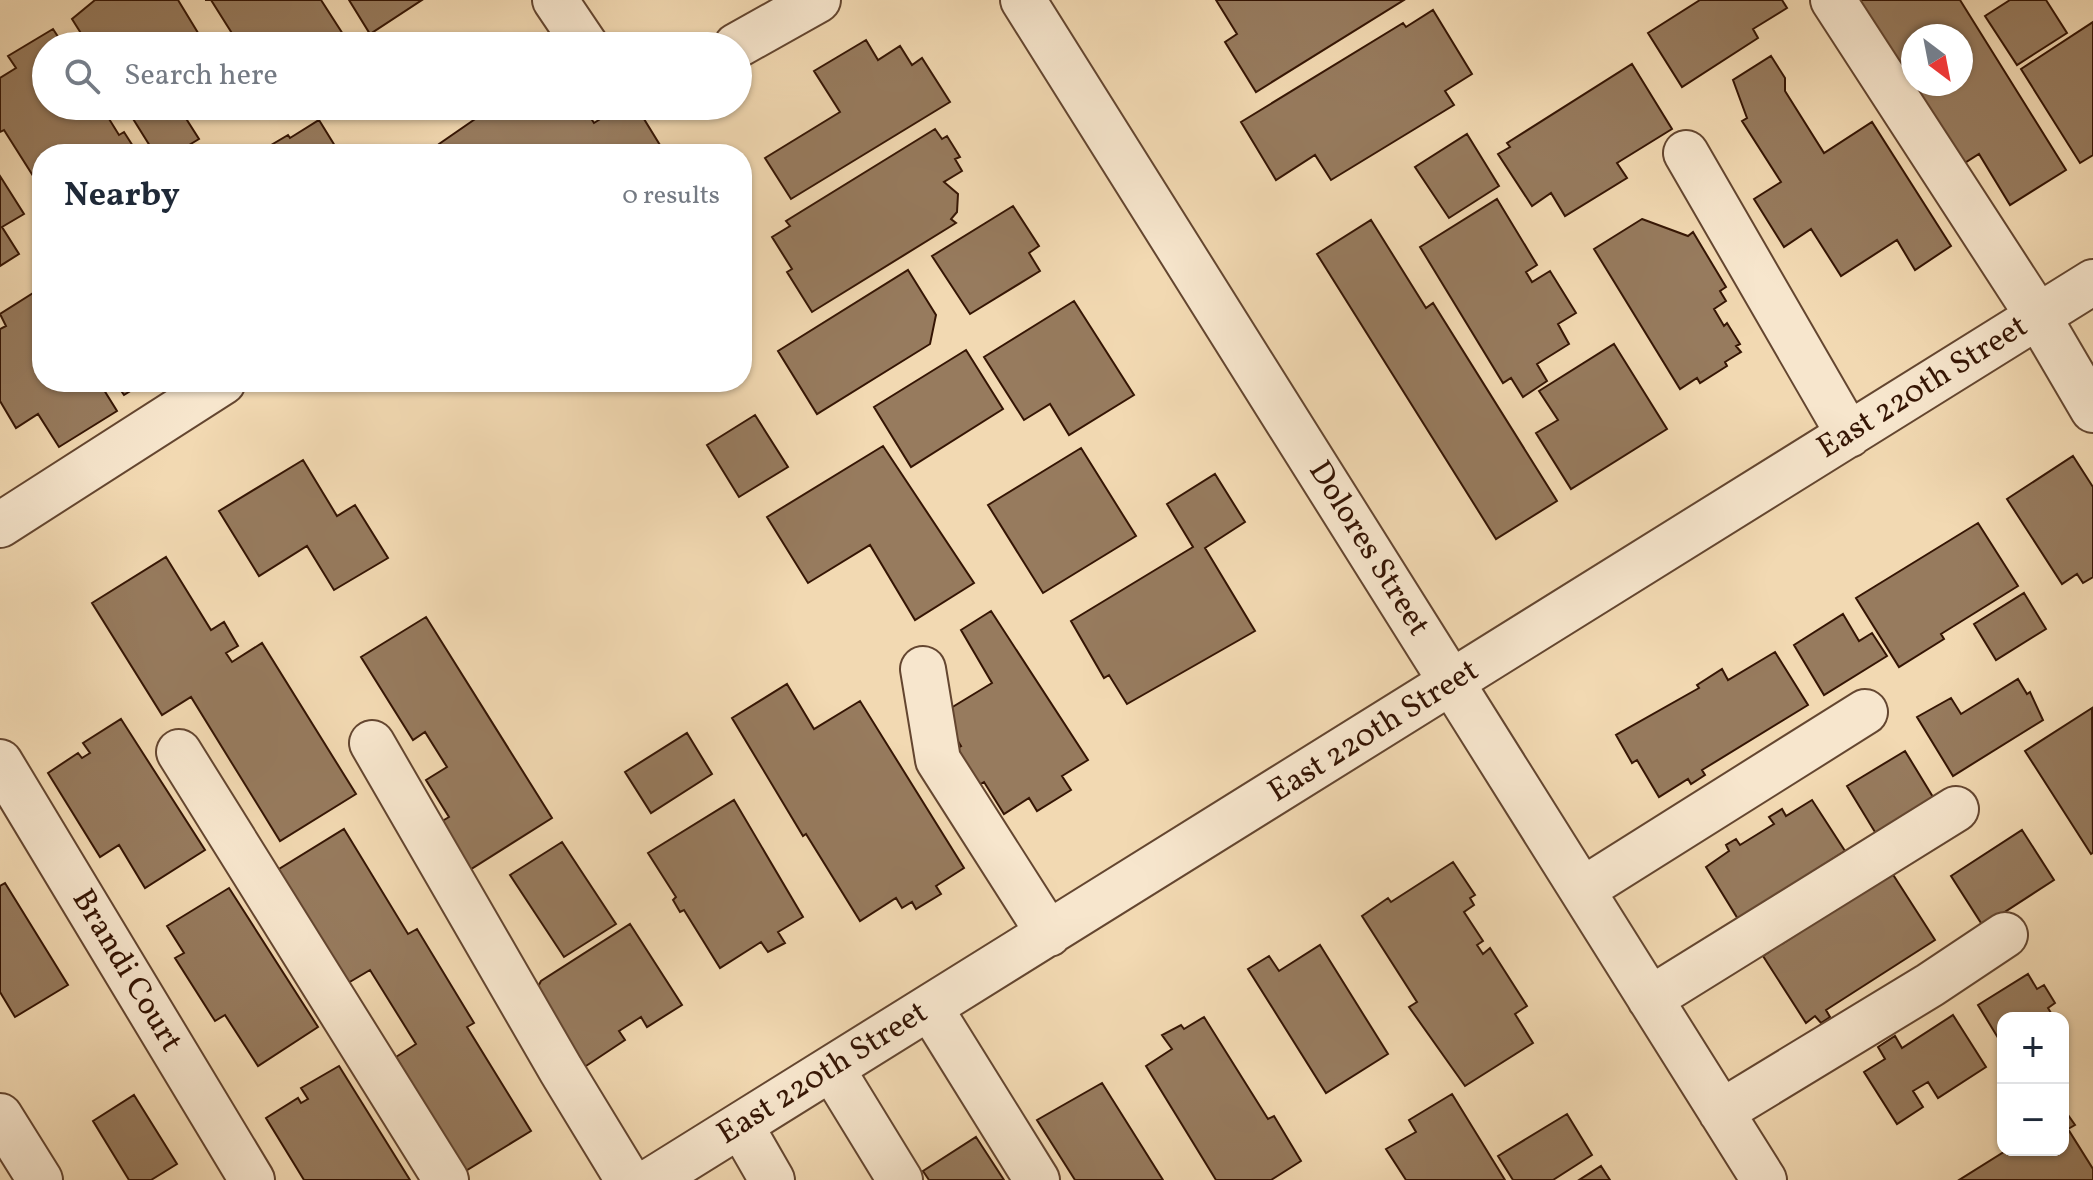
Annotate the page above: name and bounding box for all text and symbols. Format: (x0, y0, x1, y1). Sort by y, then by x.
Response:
north arrow (1901, 24, 1973, 96)
search box (32, 32, 752, 120)
icon: search (60, 54, 104, 98)
text: Search here (124, 55, 278, 97)
text: Nearby (64, 173, 180, 220)
text: 0 results (622, 178, 720, 214)
street label: East 220th Street (1809, 306, 2037, 470)
street label: Dolores Street (1297, 453, 1439, 645)
street label: East 220th Street (1260, 650, 1488, 814)
street label: Brandi Court (60, 881, 192, 1061)
street label: East 220th Street (709, 992, 937, 1156)
map controls (1997, 1012, 2069, 1156)
button: + (1997, 1012, 2069, 1084)
button: − (1997, 1084, 2069, 1156)

